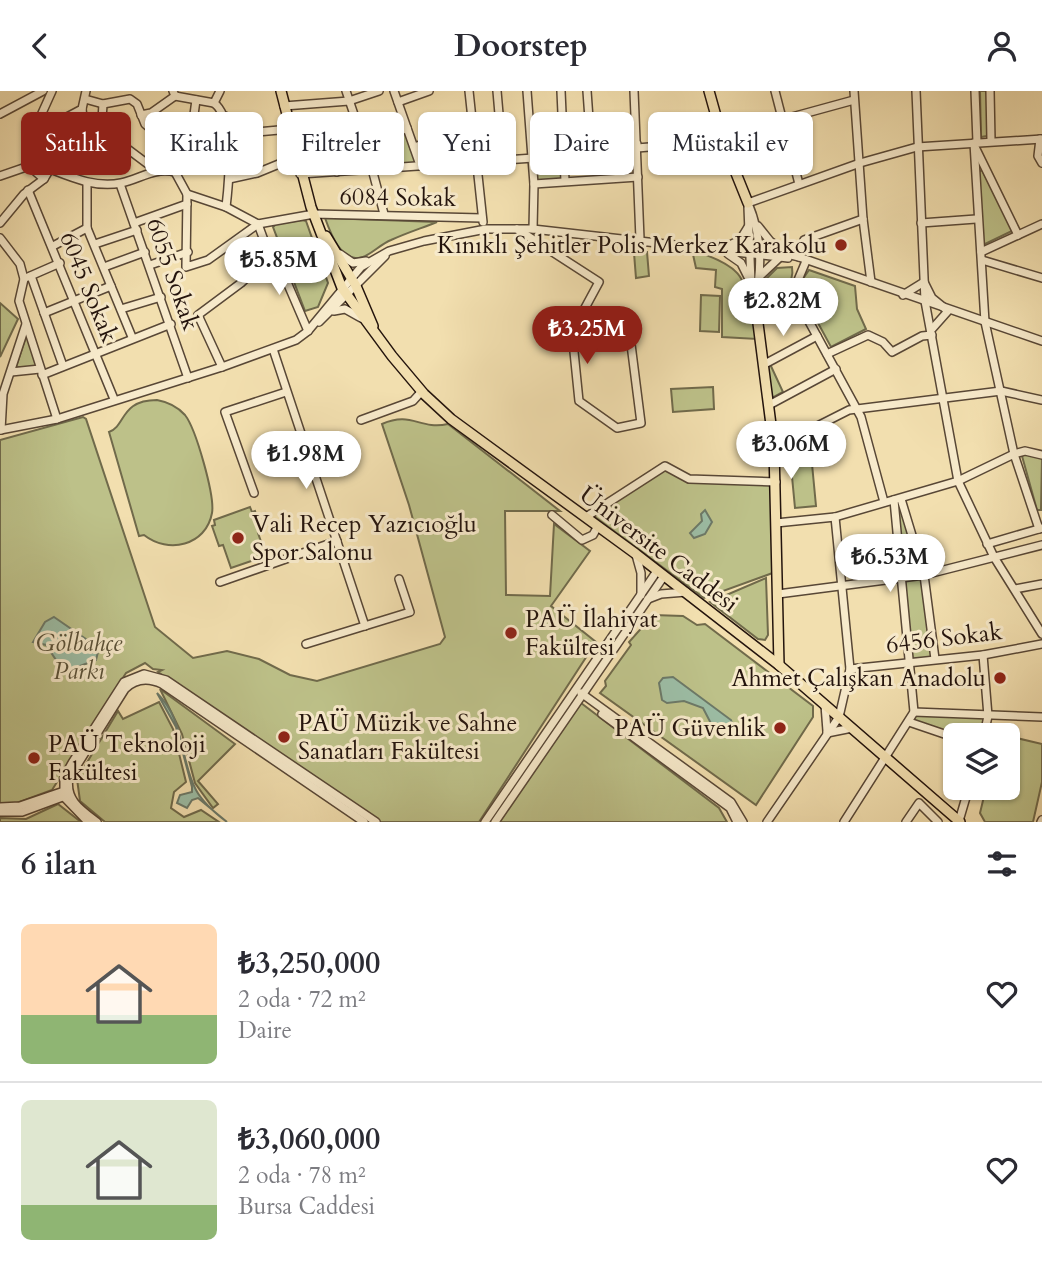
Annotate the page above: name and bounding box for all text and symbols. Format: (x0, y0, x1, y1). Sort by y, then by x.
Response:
text: Doorstep (454, 24, 588, 68)
icon: back (21, 27, 59, 65)
icon: person (983, 27, 1021, 65)
chip: Satılık (21, 112, 131, 175)
chip: Kiralık (145, 112, 263, 175)
chip: Filtreler (277, 112, 404, 175)
chip: Yeni (418, 112, 516, 175)
chip: Daire (530, 112, 634, 175)
chip: Müstakil ev (648, 112, 813, 175)
street label: 6084 Sokak (339, 180, 457, 215)
street label: 6055 Sokak (138, 214, 207, 335)
street label: 6045 Sokak (51, 227, 126, 348)
place label: Kınıklı Şehitler Polis Merkez Karakolu (437, 229, 827, 262)
pin: ₺5.85M (222, 237, 336, 297)
marker: Kınıklı Şehitler Polis Merkez Karakolu (833, 237, 849, 253)
text: ₺5.85M (240, 244, 318, 275)
pin: ₺2.82M (726, 279, 840, 338)
text: ₺2.82M (744, 285, 822, 316)
pin: ₺3.25M (530, 307, 644, 366)
text: ₺3.25M (548, 313, 626, 344)
pin: ₺3.06M (734, 421, 848, 481)
text: ₺3.06M (752, 428, 830, 459)
pin: ₺1.98M (249, 431, 363, 491)
text: ₺1.98M (267, 438, 345, 469)
street label: Üniversite Caddesi (572, 479, 745, 620)
place label: Vali Recep Yazıcıoğlu Spor Salonu (252, 508, 477, 569)
marker: Vali Recep Yazıcıoğlu Spor Salonu (230, 530, 246, 546)
pin: ₺6.53M (833, 535, 947, 594)
text: ₺6.53M (851, 541, 929, 572)
place label: PAÜ İlahiyat Fakültesi (525, 603, 658, 664)
street label: 6456 Sokak (884, 615, 1004, 662)
marker: PAÜ İlahiyat Fakültesi (503, 625, 519, 641)
park label: Gölbahçe Parkı (36, 627, 123, 688)
place label: Ahmet Çalışkan Anadolu (732, 662, 986, 695)
marker: Ahmet Çalışkan Anadolu (992, 670, 1008, 686)
place label: PAÜ Müzik ve Sahne Sanatları Fakültesi (298, 707, 517, 768)
place label: PAÜ Güvenlik (614, 712, 766, 745)
marker: PAÜ Güvenlik (772, 720, 788, 736)
map controls (943, 723, 1020, 800)
button: layers (943, 723, 1020, 800)
place label: PAÜ Teknoloji Fakültesi (48, 728, 206, 789)
marker: PAÜ Müzik ve Sahne Sanatları Fakültesi (276, 729, 292, 745)
marker: PAÜ Teknoloji Fakültesi (26, 750, 42, 766)
text: 6 ilan (21, 844, 97, 885)
icon: filters (983, 845, 1021, 883)
text: ₺3,250,000 (238, 943, 380, 984)
icon: home (77, 952, 161, 1036)
icon: heart (983, 975, 1021, 1013)
text: 2 oda · 72 m² (238, 984, 366, 1015)
text: Daire (238, 1015, 292, 1046)
text: ₺3,060,000 (238, 1119, 380, 1160)
icon: home (77, 1128, 161, 1212)
icon: heart (983, 1151, 1021, 1189)
text: 2 oda · 78 m² (238, 1160, 366, 1191)
text: Bursa Caddesi (238, 1191, 375, 1222)

